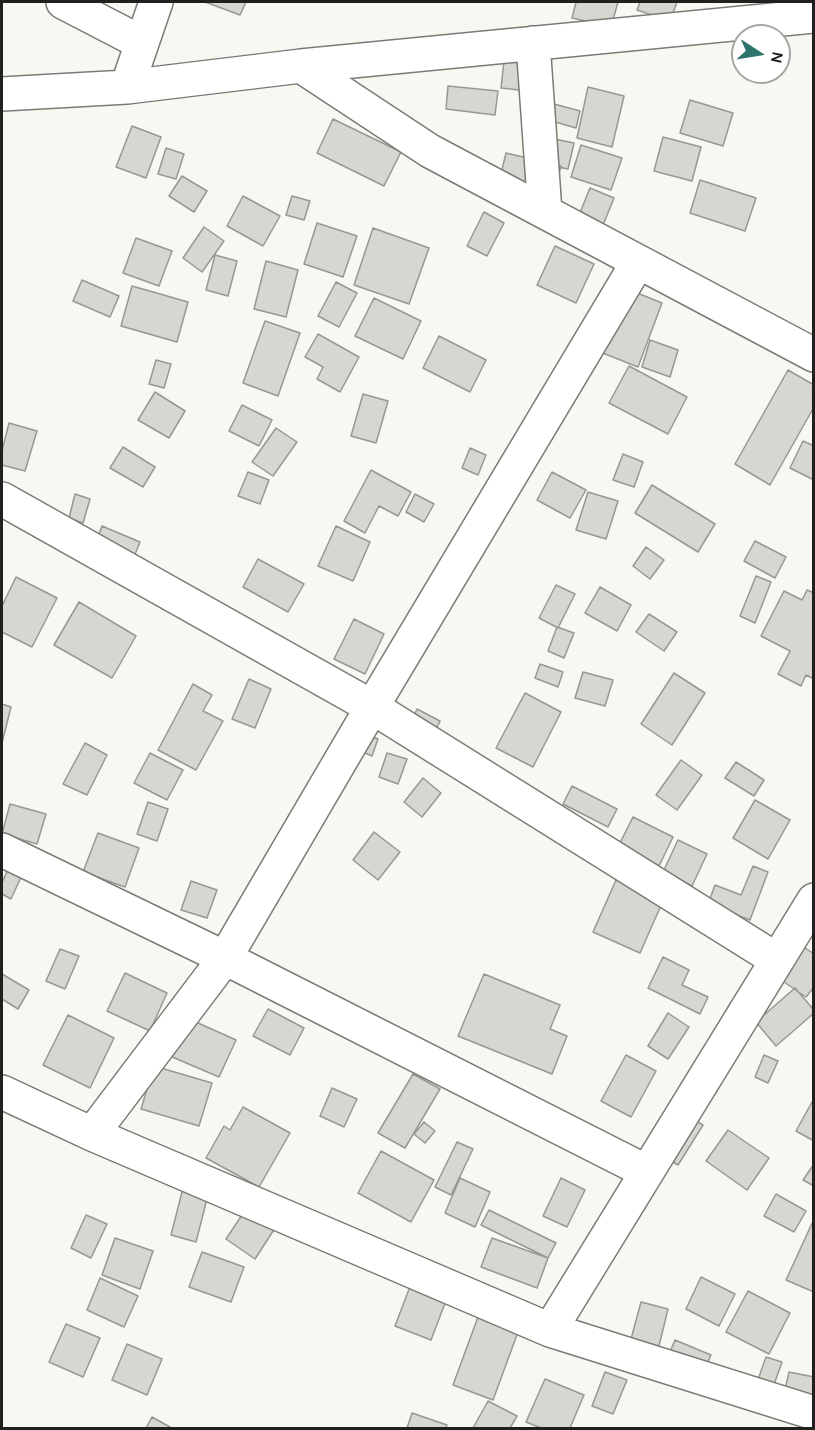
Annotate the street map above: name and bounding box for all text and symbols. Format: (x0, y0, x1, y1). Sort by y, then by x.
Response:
north arrow (731, 24, 791, 84)
text: N (767, 50, 788, 65)

